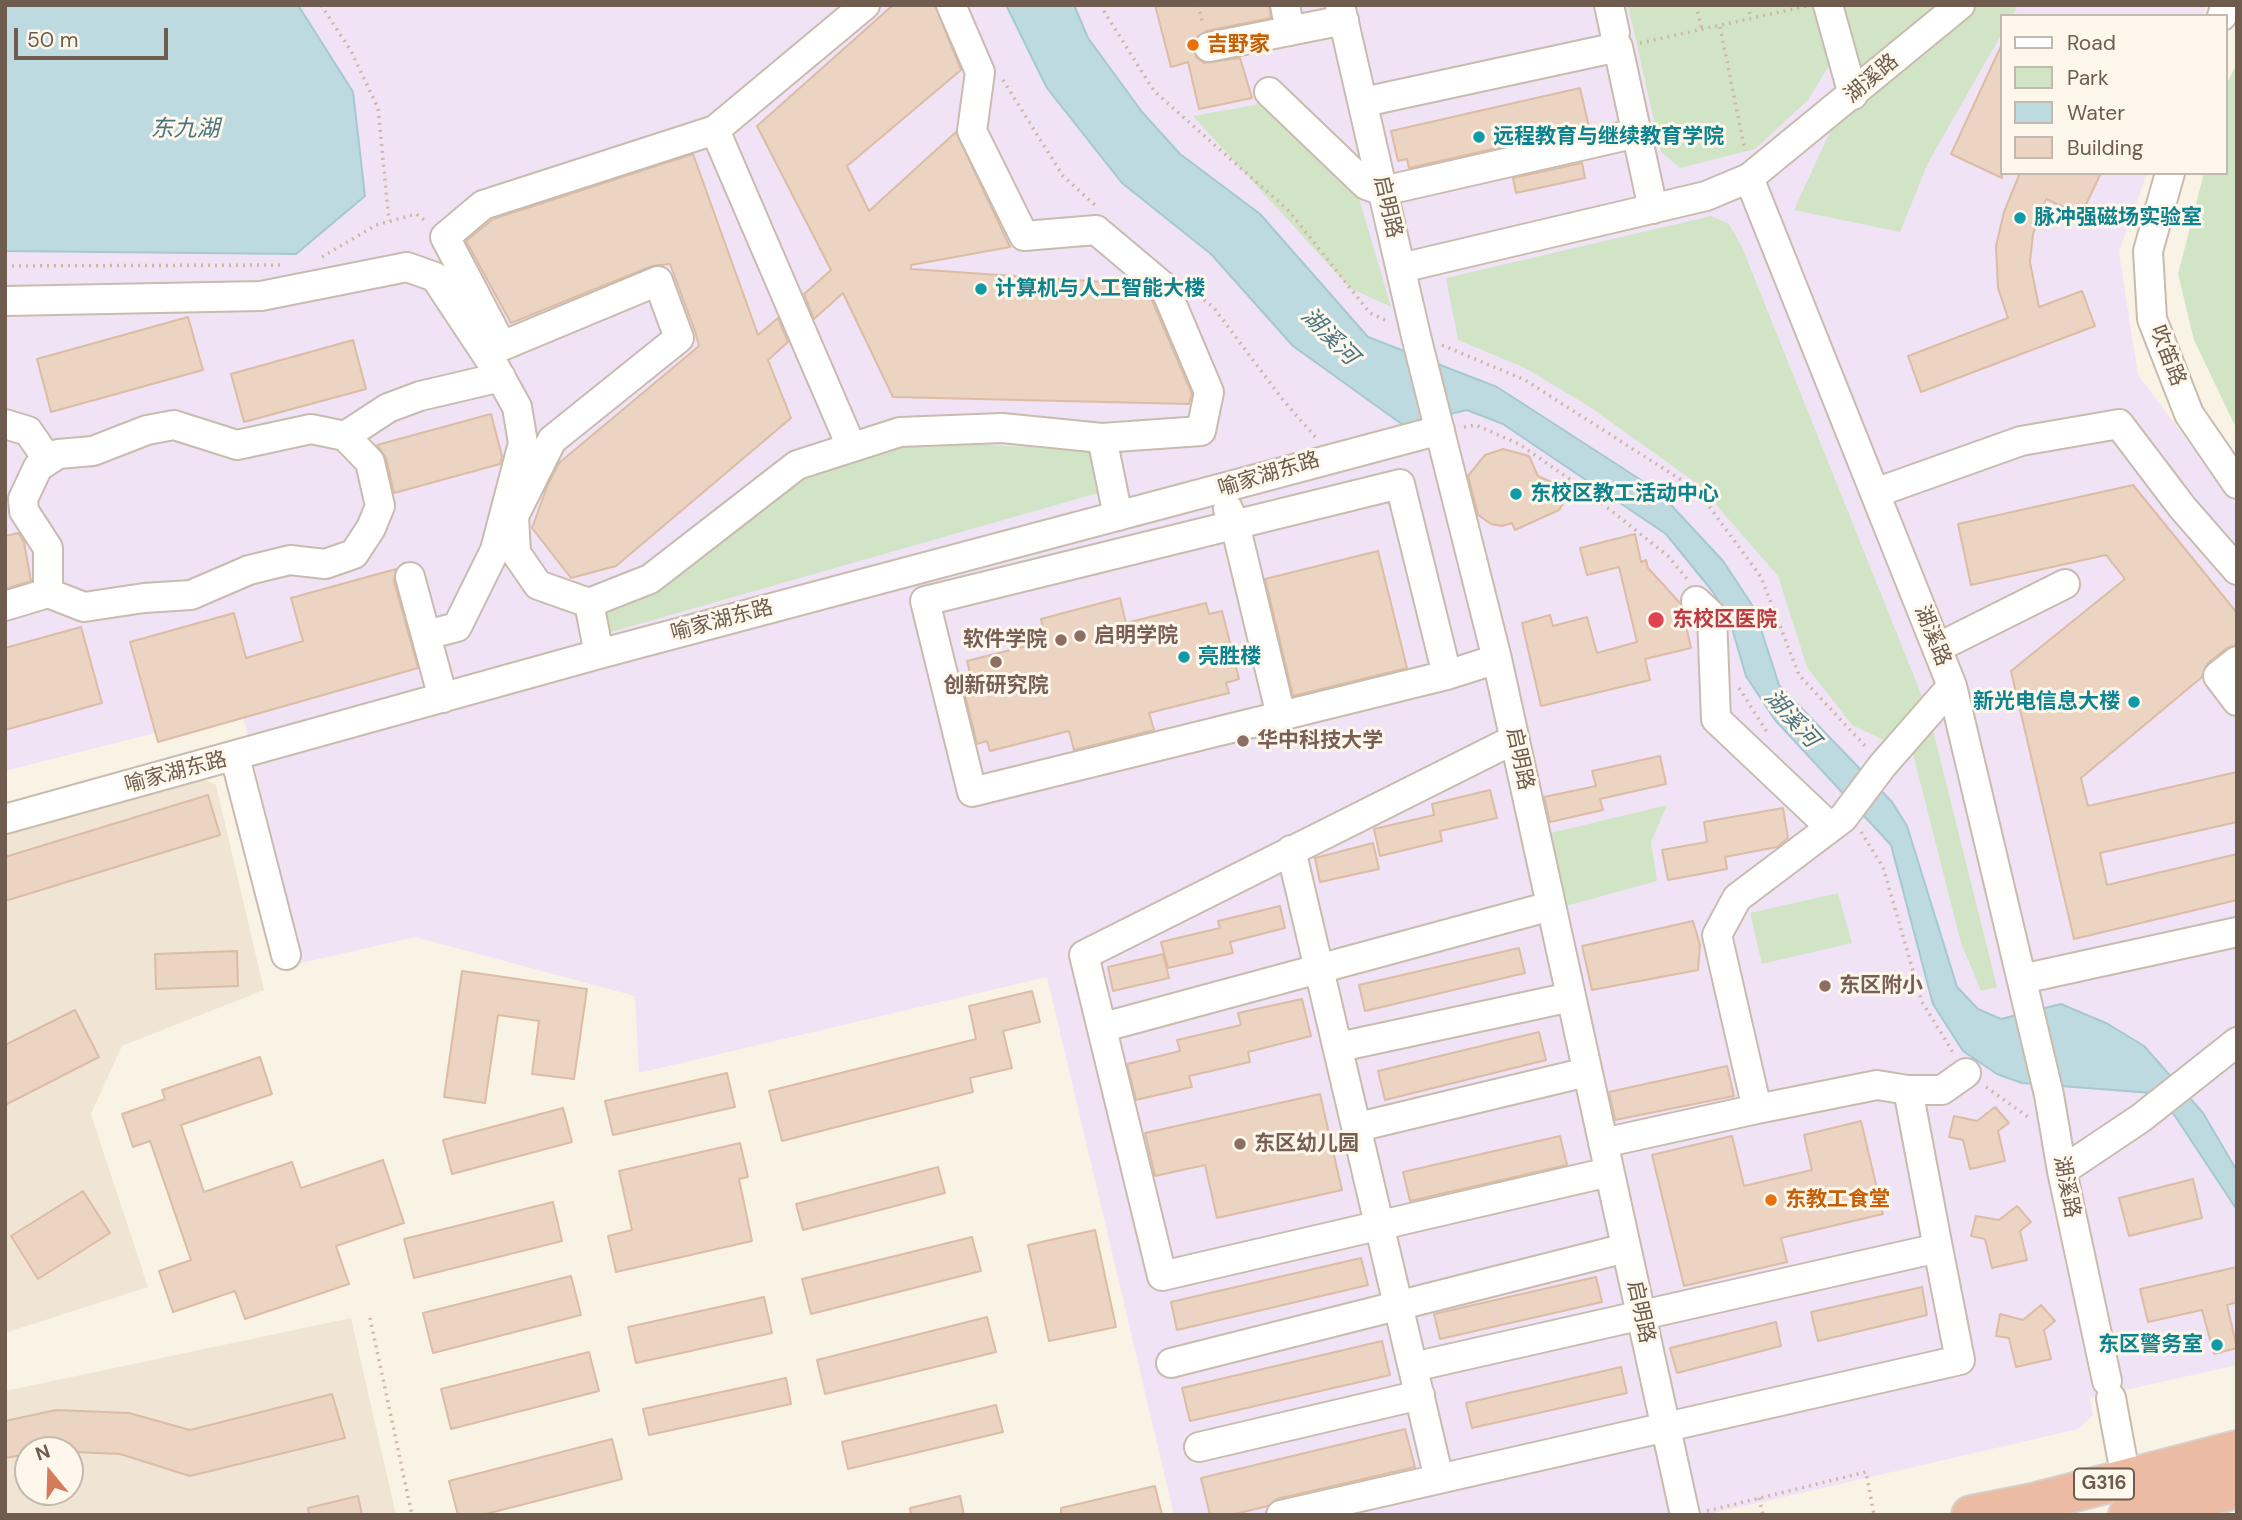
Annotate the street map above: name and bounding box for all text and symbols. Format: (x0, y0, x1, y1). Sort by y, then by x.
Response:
scale bar (18, 14, 172, 58)
legend (2000, 14, 2228, 175)
text: 50 m (27, 26, 78, 54)
text: Road (2067, 29, 2116, 57)
place label: 吉野家 (1207, 32, 1270, 58)
marker: 吉野家 (1185, 37, 1201, 53)
street label: 湖溪路 (1840, 49, 1904, 109)
text: Park (2067, 64, 2108, 92)
text: Water (2067, 99, 2125, 127)
water label: 东九湖 (151, 116, 219, 144)
place label: 远程教育与继续教育学院 (1493, 124, 1724, 150)
marker: 远程教育与继续教育学院 (1471, 129, 1487, 145)
text: Building (2067, 134, 2143, 162)
street label: 启明路 (1368, 173, 1406, 241)
place label: 脉冲强磁场实验室 (2034, 205, 2202, 231)
marker: 脉冲强磁场实验室 (2012, 210, 2028, 226)
place label: 计算机与人工智能大楼 (995, 276, 1205, 302)
marker: 计算机与人工智能大楼 (973, 281, 989, 297)
water label: 湖溪河 (1295, 303, 1363, 371)
street label: 吹笛路 (2144, 322, 2190, 390)
street label: 喻家湖东路 (1215, 448, 1323, 502)
place label: 东校区教工活动中心 (1530, 481, 1719, 507)
marker: 东校区教工活动中心 (1508, 486, 1524, 502)
street label: 喻家湖东路 (668, 595, 776, 647)
street label: 湖溪路 (1909, 602, 1955, 670)
place label: 东校区医院 (1672, 607, 1777, 633)
marker: 东校区医院 (1646, 610, 1666, 630)
place label: 启明学院 (1094, 623, 1178, 649)
place label: 软件学院 (963, 627, 1047, 653)
marker: 启明学院 (1072, 628, 1088, 644)
marker: 软件学院 (1053, 632, 1069, 648)
place label: 亮胜楼 (1198, 644, 1261, 670)
marker: 亮胜楼 (1176, 649, 1192, 665)
marker: 创新研究院 (988, 654, 1004, 670)
place label: 创新研究院 (944, 673, 1048, 699)
water label: 湖溪河 (1758, 684, 1824, 754)
place label: 新光电信息大楼 (1973, 689, 2120, 715)
marker: 新光电信息大楼 (2126, 694, 2142, 710)
street label: 启明路 (1500, 726, 1538, 792)
place label: 华中科技大学 (1257, 728, 1383, 754)
marker: 华中科技大学 (1235, 733, 1251, 749)
street label: 喻家湖东路 (122, 747, 230, 799)
place label: 东区附小 (1839, 973, 1923, 999)
marker: 东区附小 (1817, 978, 1833, 994)
place label: 东区幼儿园 (1254, 1131, 1359, 1157)
marker: 东区幼儿园 (1232, 1136, 1248, 1152)
street label: 湖溪路 (2048, 1154, 2084, 1220)
place label: 东教工食堂 (1785, 1187, 1890, 1213)
marker: 东教工食堂 (1763, 1192, 1779, 1208)
street label: 启明路 (1621, 1279, 1659, 1345)
place label: 东区警务室 (2098, 1332, 2203, 1358)
marker: 东区警务室 (2209, 1337, 2225, 1353)
north arrow (14, 1436, 84, 1506)
text: N (32, 1438, 53, 1467)
road number: G316 (2074, 1468, 2134, 1500)

